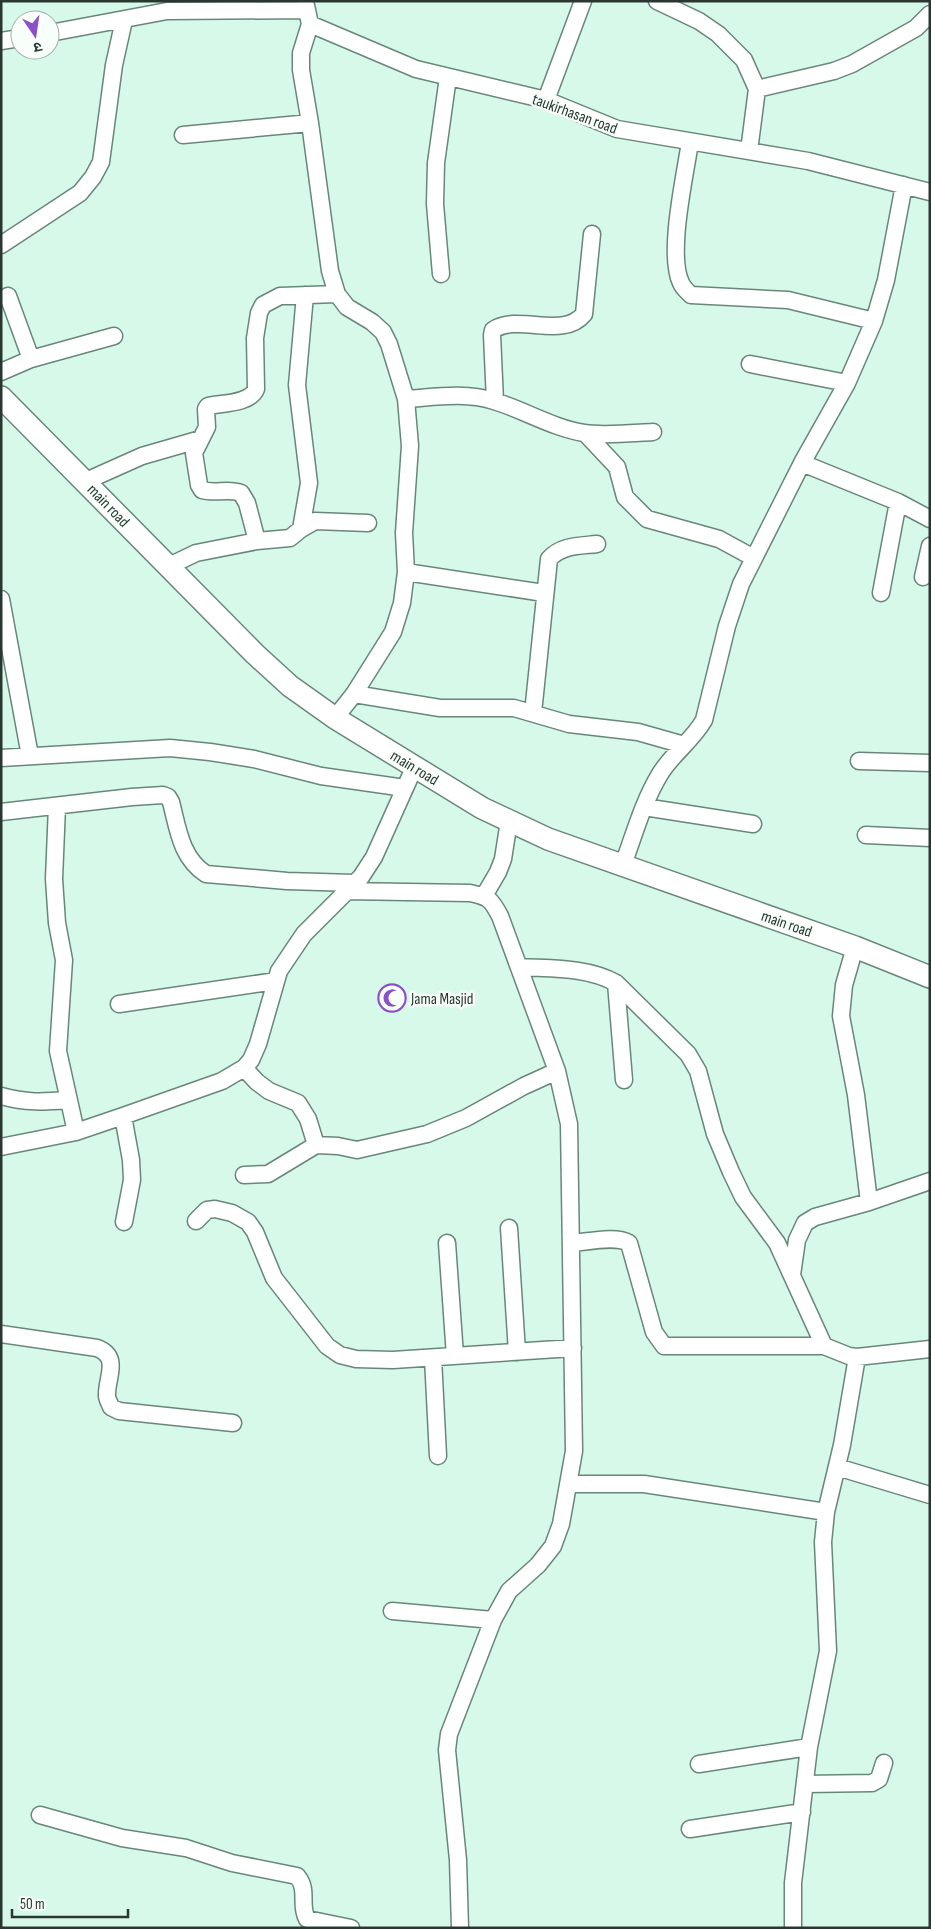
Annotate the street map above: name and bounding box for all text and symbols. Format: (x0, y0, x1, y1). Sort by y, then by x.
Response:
north arrow (10, 10, 60, 60)
text: उ (31, 38, 44, 57)
street label: taukirhasan road (529, 90, 620, 139)
street label: main road (83, 481, 133, 532)
street label: main road (387, 747, 442, 790)
street label: main road (759, 907, 814, 942)
mosque icon: Jama Masjid (377, 983, 407, 1013)
place label: Jama Masjid (410, 990, 473, 1009)
scale bar (12, 1886, 129, 1918)
text: 50 m (20, 1895, 45, 1914)

